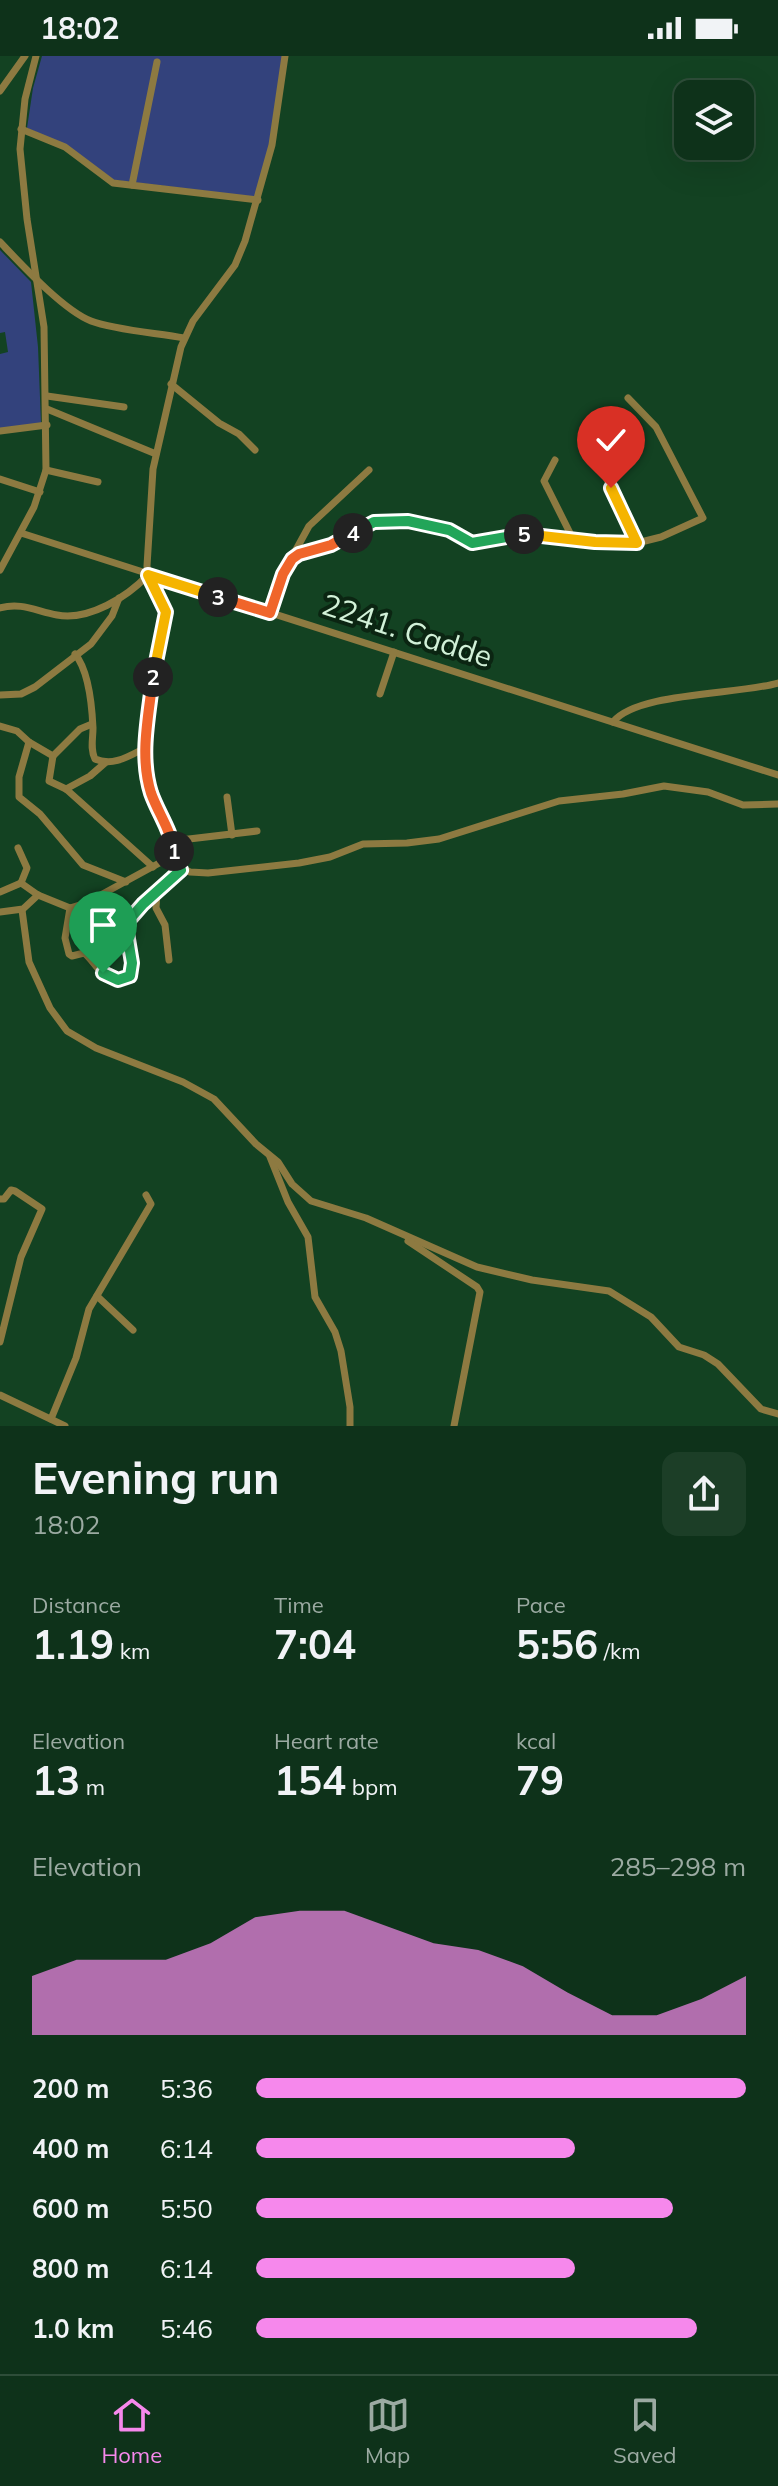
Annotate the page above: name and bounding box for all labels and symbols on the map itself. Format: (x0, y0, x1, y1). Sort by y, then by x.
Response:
pin (577, 406, 645, 488)
pin: 4 (333, 513, 373, 553)
pin: 5 (504, 514, 544, 554)
pin: 3 (198, 577, 238, 617)
street label: 2241. Cadde (317, 585, 497, 675)
pin: 2 (133, 657, 173, 697)
pin: 1 (154, 831, 194, 871)
pin (69, 891, 137, 973)

